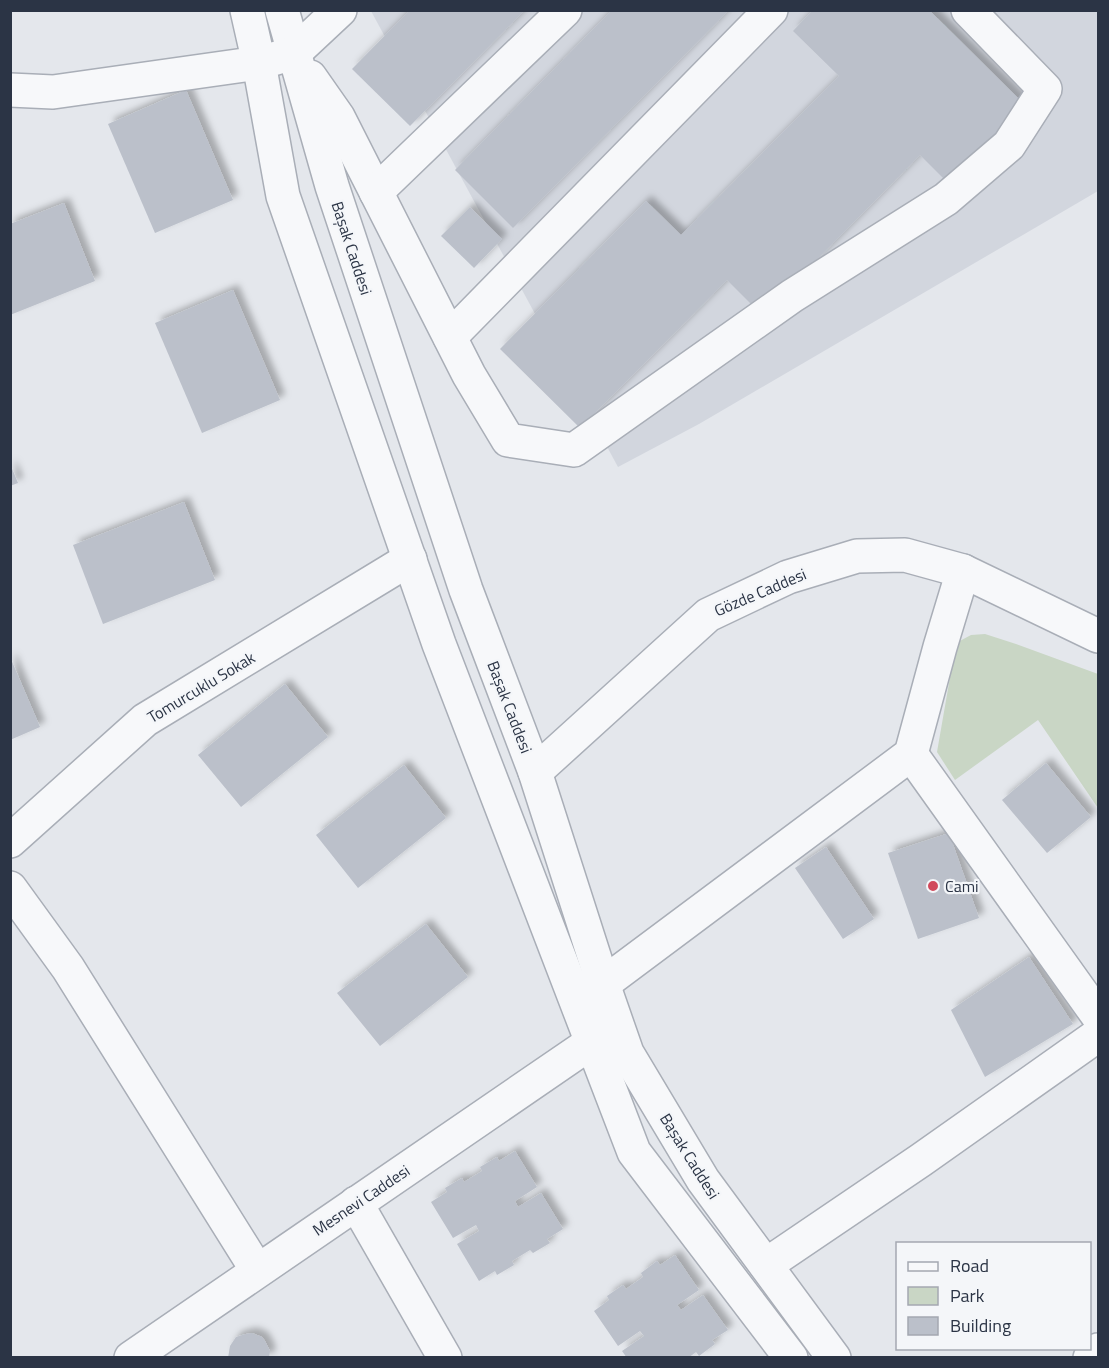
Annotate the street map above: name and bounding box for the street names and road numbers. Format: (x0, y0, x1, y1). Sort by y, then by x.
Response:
street label: Başak Caddesi (326, 198, 378, 298)
street label: Gözde Caddesi (710, 562, 810, 622)
street label: Tomurcuklu Sokak (143, 645, 260, 729)
street label: Başak Caddesi (481, 657, 539, 757)
street label: Başak Caddesi (654, 1108, 726, 1204)
street label: Mesnevi Caddesi (308, 1159, 414, 1241)

